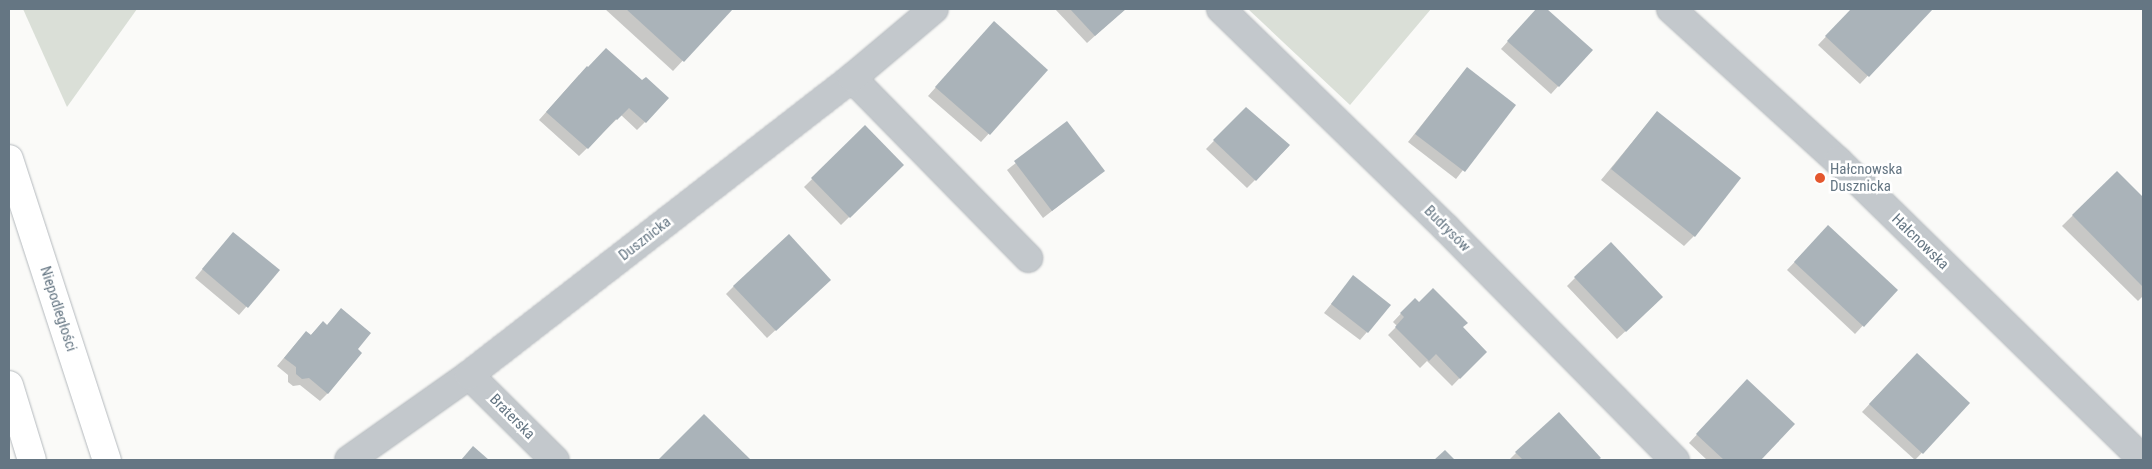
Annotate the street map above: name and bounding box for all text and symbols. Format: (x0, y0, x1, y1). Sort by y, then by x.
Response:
place label: Hałcnowska Dusznicka (1830, 160, 1903, 195)
marker: Hałcnowska Dusznicka (1814, 172, 1826, 184)
street label: Budrysów (1420, 202, 1474, 256)
street label: Hałcnowska (1888, 210, 1952, 274)
street label: Dusznicka (615, 213, 675, 265)
street label: Niepodległości (36, 264, 80, 354)
street label: Braterska (486, 391, 538, 443)

